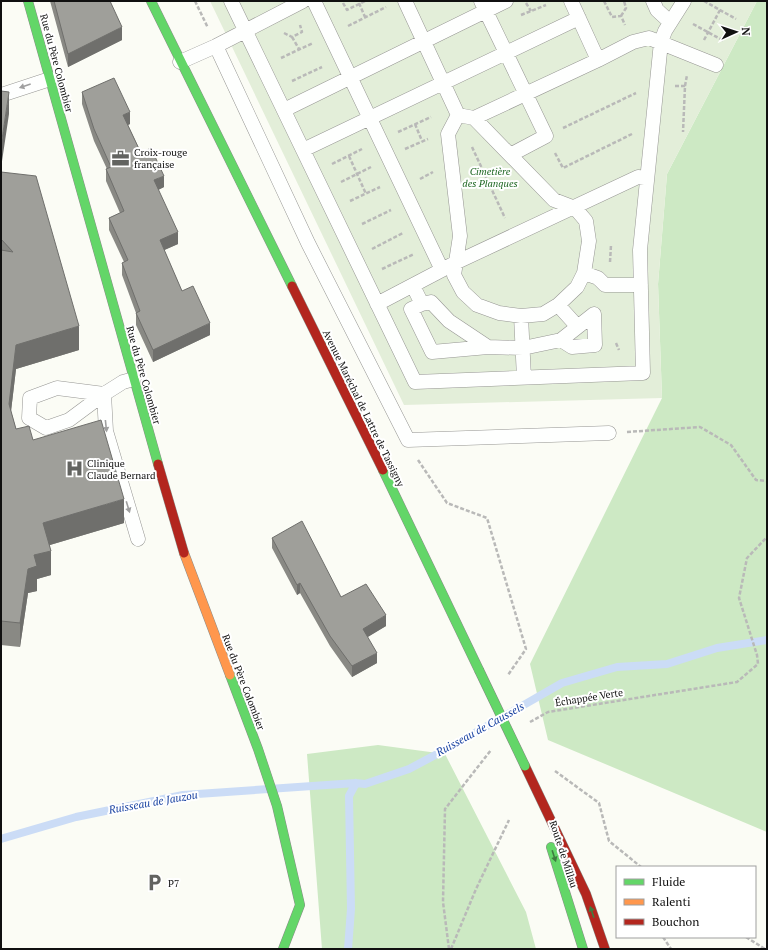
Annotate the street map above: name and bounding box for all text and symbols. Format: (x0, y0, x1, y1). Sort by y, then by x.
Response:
street label: Rue du Père Colombier (37, 12, 76, 114)
north arrow (716, 12, 756, 52)
text: N (739, 27, 753, 37)
one-way arrow (19, 84, 31, 90)
place label: Croix-rouge française (134, 146, 187, 171)
office icon: Croix-rouge française (111, 148, 131, 168)
park label: Cimetière des Planques (462, 165, 518, 190)
street label: Rue du Père Colombier (123, 325, 164, 426)
street label: Avenue Maréchal de Lattre de Tassigny (320, 328, 408, 490)
one-way arrow (103, 420, 109, 433)
place label: Clinique Claude Bernard (87, 457, 156, 482)
hospital icon: Clinique Claude Bernard (64, 459, 84, 479)
one-way arrow (125, 501, 131, 513)
street label: Rue du Père Colombier (219, 632, 268, 732)
street label: Échappée Verte (554, 686, 624, 709)
water label: Ruisseau de Caussels (433, 699, 527, 760)
water label: Ruisseau de Jauzou (106, 787, 199, 817)
street label: Route de Millau (547, 819, 581, 890)
one-way arrow (551, 850, 557, 862)
legend (616, 866, 756, 938)
parking icon: P7 (145, 873, 165, 893)
text: Fluide (652, 874, 685, 889)
place label: P7 (168, 877, 179, 890)
text: Ralenti (652, 894, 691, 909)
one-way arrow (589, 906, 595, 918)
text: Bouchon (652, 914, 699, 929)

